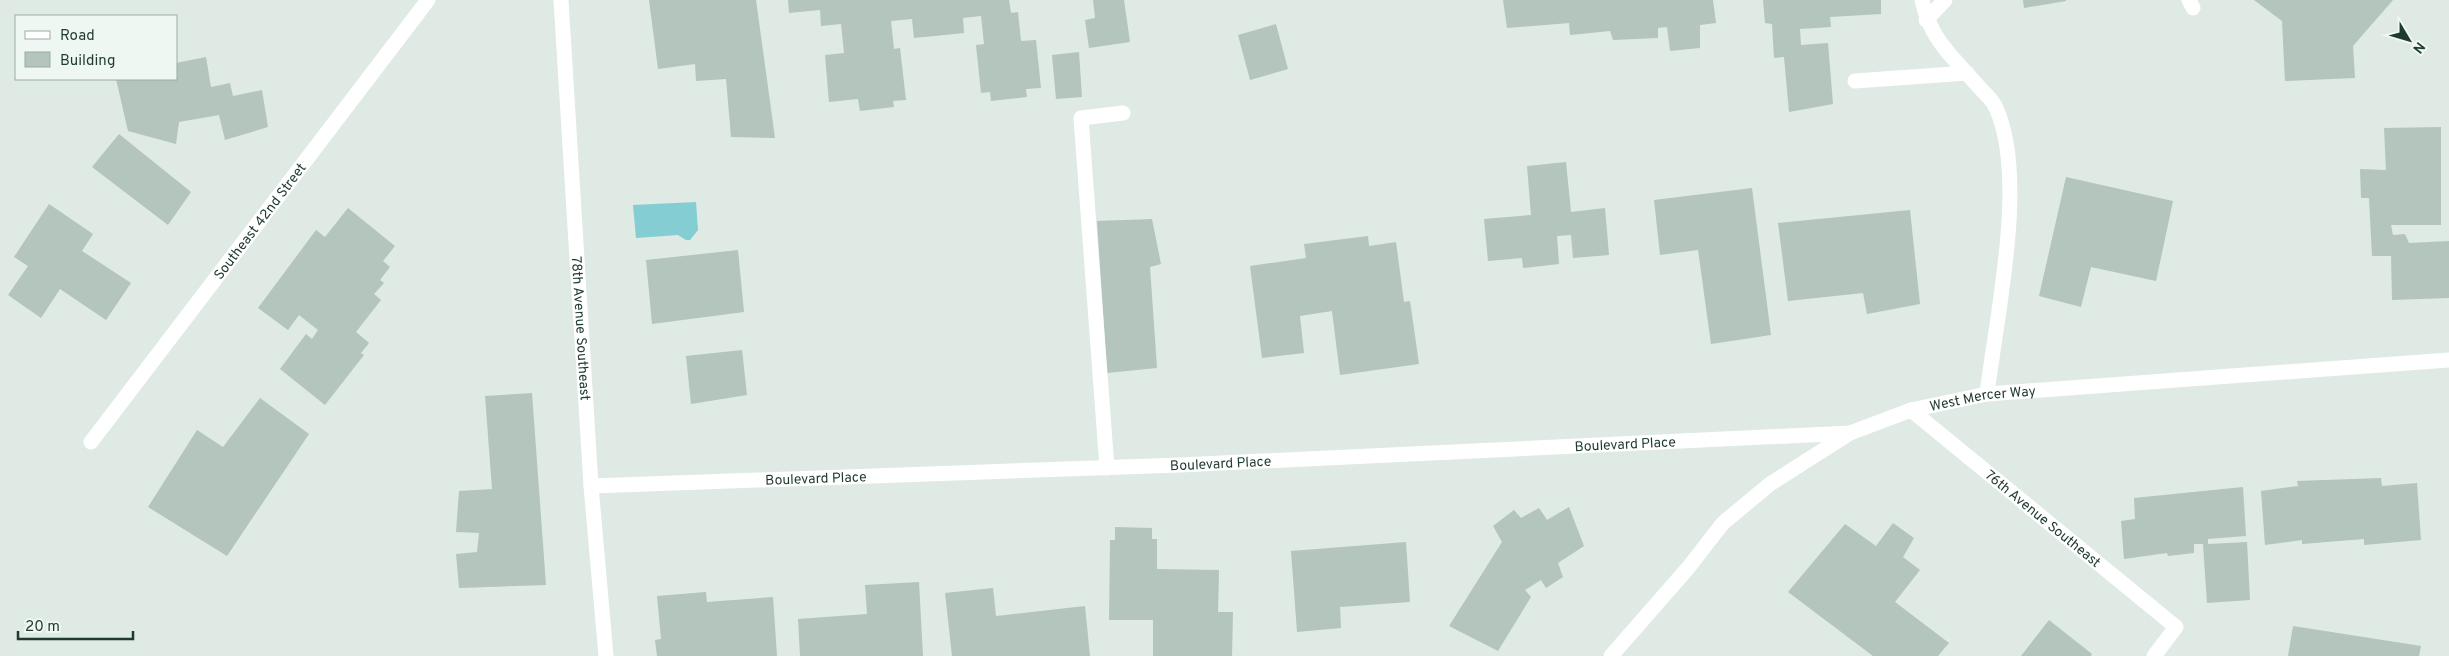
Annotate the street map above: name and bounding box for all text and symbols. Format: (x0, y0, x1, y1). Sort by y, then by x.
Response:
legend (15, 15, 178, 80)
north arrow (2384, 15, 2434, 65)
text: Road (60, 27, 95, 46)
text: N (2408, 38, 2428, 56)
text: Building (60, 52, 115, 71)
street label: Southeast 42nd Street (211, 160, 311, 283)
street label: 78th Avenue Southeast (567, 256, 593, 401)
street label: West Mercer Way (1928, 383, 2037, 416)
street label: Boulevard Place (1574, 434, 1676, 456)
street label: Boulevard Place (1170, 454, 1272, 475)
street label: 76th Avenue Southeast (1981, 467, 2104, 572)
street label: Boulevard Place (765, 469, 867, 490)
scale bar (18, 608, 132, 640)
text: 20 m (25, 618, 60, 637)

